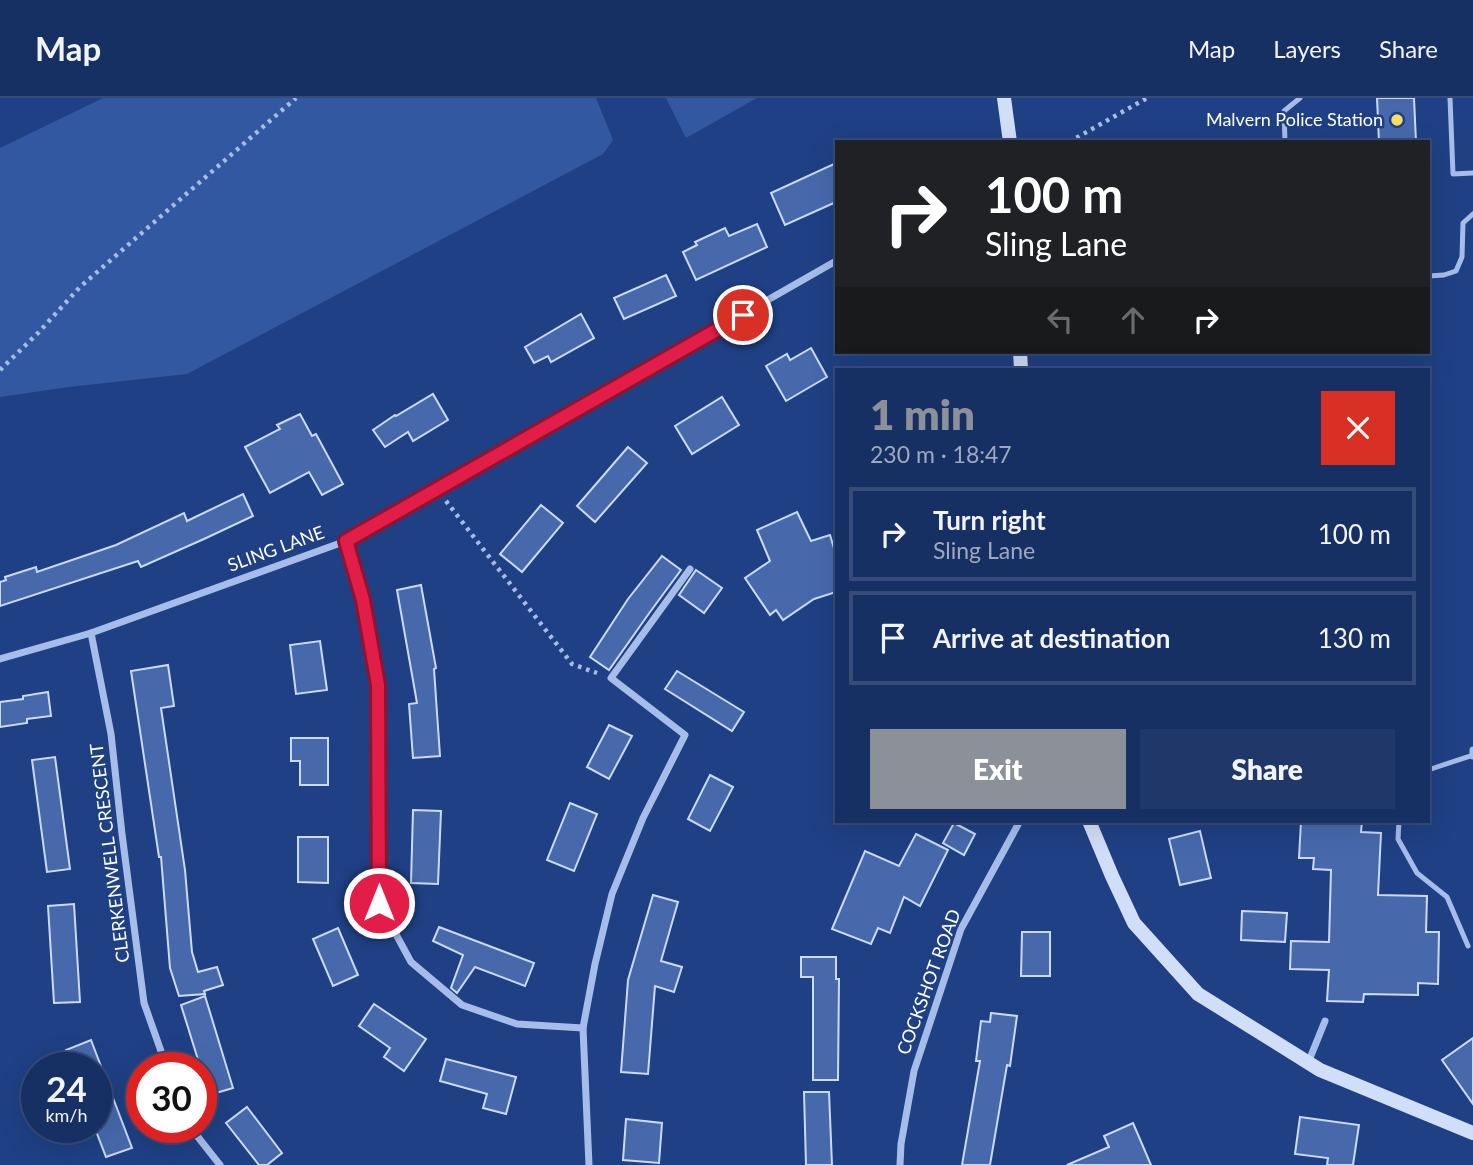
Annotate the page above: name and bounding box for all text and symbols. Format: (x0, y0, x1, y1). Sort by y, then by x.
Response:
text: Map (35, 28, 101, 68)
text: Map (1188, 34, 1235, 63)
text: Layers (1273, 34, 1341, 63)
text: Share (1379, 34, 1438, 63)
place label: Malvern Police Station (1206, 108, 1383, 130)
marker: Malvern Police Station (1389, 112, 1405, 128)
text: 100 m (985, 165, 1123, 223)
icon: right (870, 168, 961, 259)
text: Sling Lane (985, 224, 1127, 263)
pin (713, 285, 773, 345)
icon: arrive (724, 296, 762, 334)
icon: left (1041, 301, 1079, 339)
icon: ahead (1114, 301, 1152, 339)
icon: right (1187, 301, 1225, 339)
text: 1 min (870, 389, 975, 439)
button: close (1321, 391, 1395, 465)
text: 230 m · 18:47 (870, 440, 1012, 468)
text: Turn right (933, 504, 1046, 536)
icon: right (874, 515, 912, 553)
text: 100 m (1318, 518, 1391, 550)
street label: SLING LANE (224, 520, 327, 576)
text: Sling Lane (933, 536, 1035, 564)
icon: arrive (874, 619, 912, 657)
text: Arrive at destination (933, 622, 1170, 654)
text: 130 m (1318, 622, 1391, 654)
button: Exit (870, 729, 1126, 809)
button: Share (1140, 729, 1395, 809)
street label: CLERKENWELL CRESCENT (85, 742, 133, 964)
position arrow (342, 866, 416, 940)
street label: COCKSHOT ROAD (892, 906, 965, 1057)
speed limit sign: 30 (126, 1052, 217, 1143)
text: 24 (46, 1067, 87, 1109)
text: km/h (45, 1104, 88, 1126)

